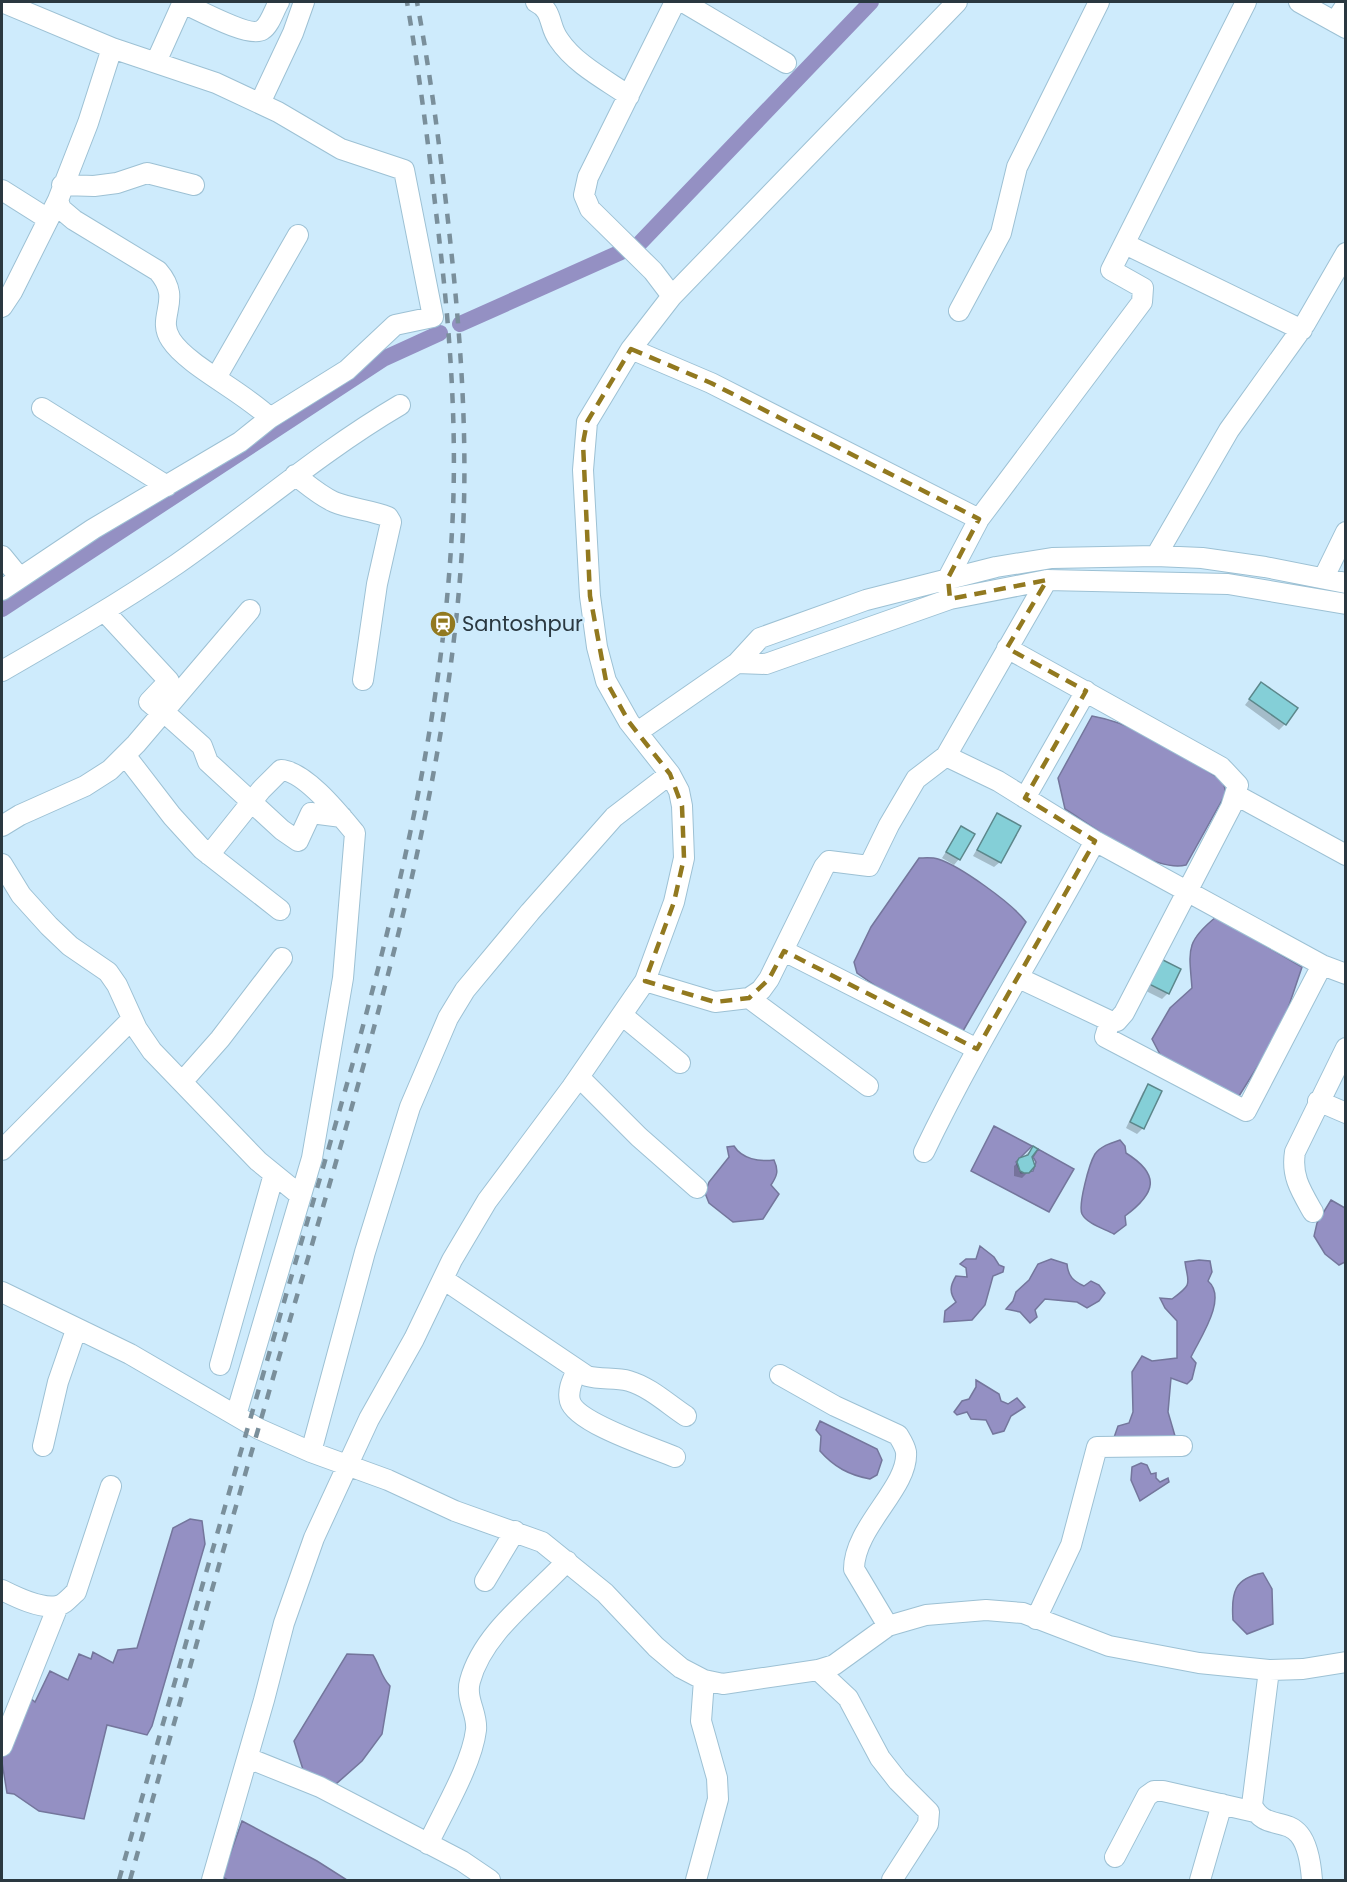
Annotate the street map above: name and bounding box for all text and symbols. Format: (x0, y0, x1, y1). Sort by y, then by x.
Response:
station icon: Santoshpur (428, 609, 458, 639)
place label: Santoshpur (462, 609, 583, 638)

